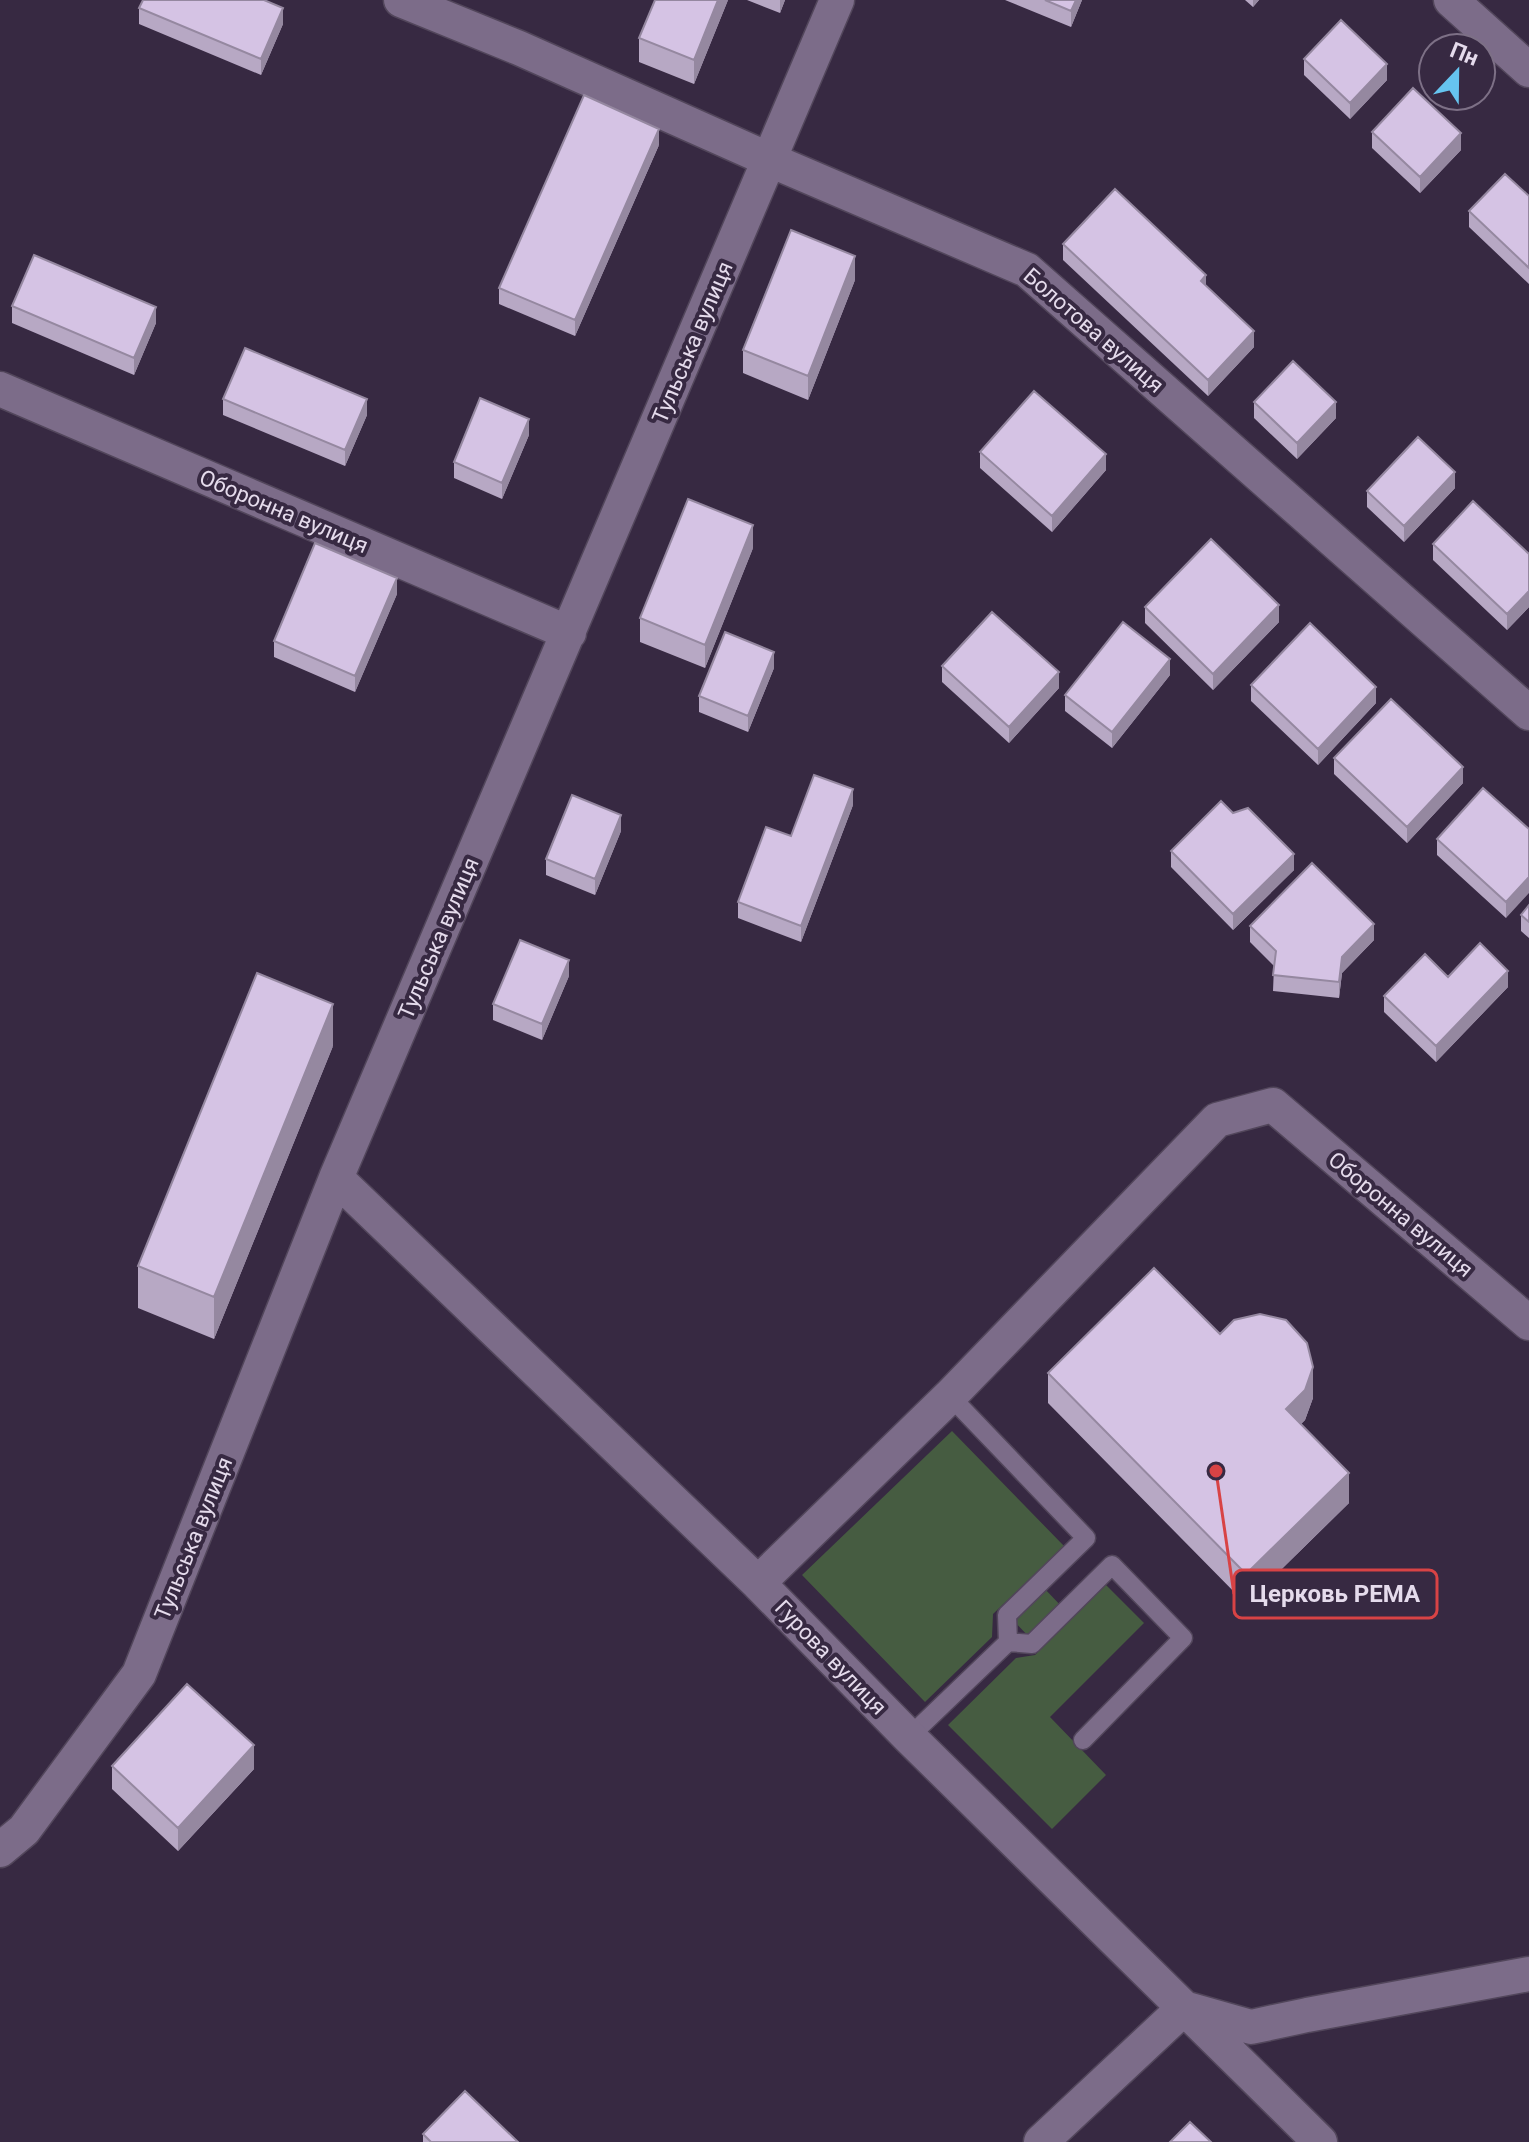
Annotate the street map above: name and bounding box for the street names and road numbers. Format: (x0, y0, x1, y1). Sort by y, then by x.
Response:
street label: Тульська вулиця (647, 258, 738, 427)
street label: Болотова вулиця (1019, 263, 1169, 398)
street label: Оборонна вулиця (196, 465, 372, 558)
street label: Тульська вулиця (393, 854, 484, 1023)
street label: Оборонна вулиця (1323, 1147, 1478, 1282)
street label: Тульська вулиця (149, 1453, 237, 1623)
street label: Гурова вулиця (770, 1595, 891, 1720)

